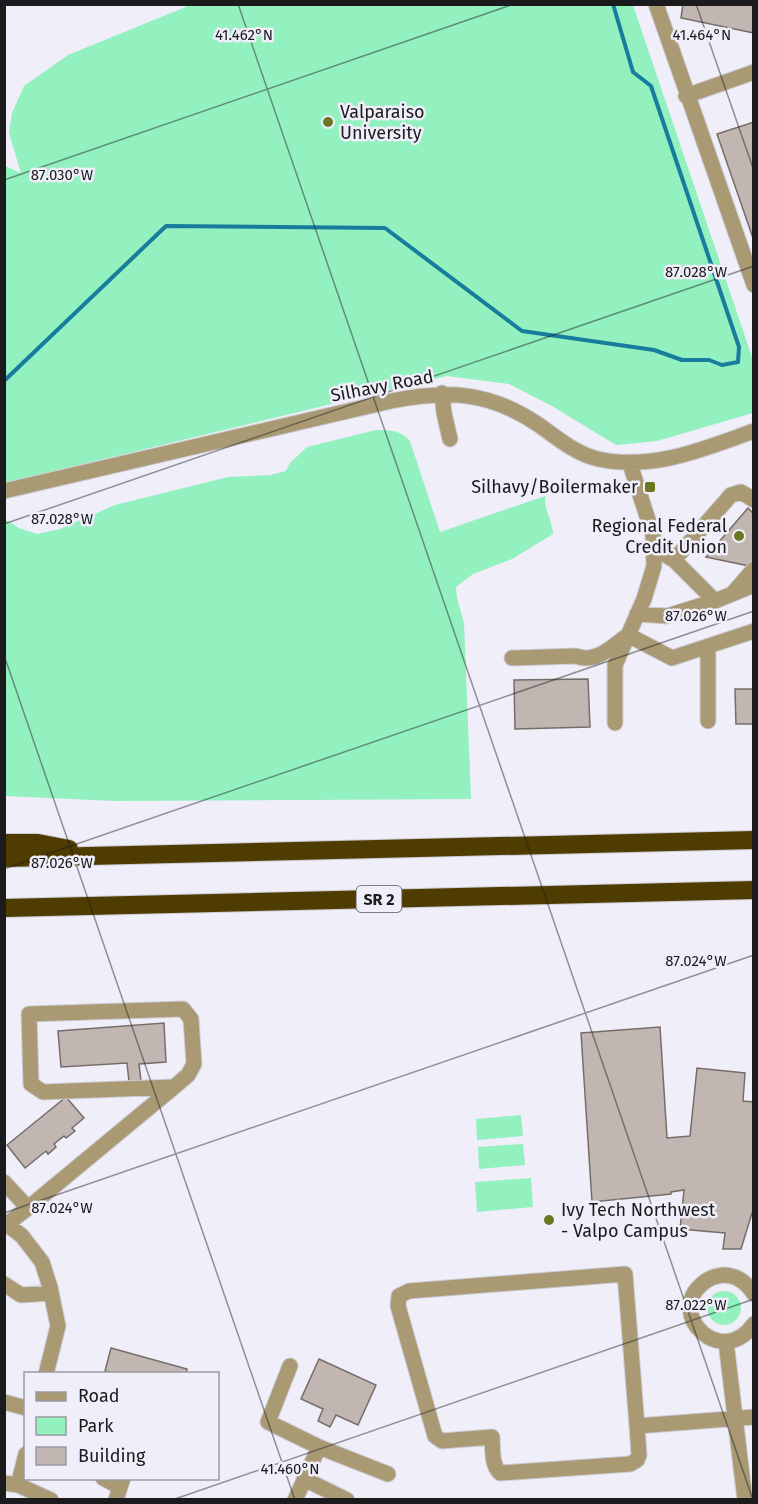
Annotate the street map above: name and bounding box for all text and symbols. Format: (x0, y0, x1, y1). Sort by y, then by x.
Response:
text: 41.462°N (215, 26, 273, 44)
text: 41.464°N (673, 26, 731, 44)
place label: Valparaiso University (340, 101, 425, 144)
marker: Valparaiso University (321, 115, 335, 129)
text: 87.030°W (31, 166, 94, 184)
text: 87.028°W (665, 263, 728, 281)
street label: Silhavy Road (329, 365, 435, 407)
place label: Silhavy/Boilermaker (471, 476, 638, 498)
marker: Silhavy/Boilermaker (643, 480, 657, 494)
text: 87.028°W (31, 510, 94, 528)
place label: Regional Federal Credit Union (592, 515, 727, 558)
marker: Regional Federal Credit Union (732, 529, 746, 543)
text: 87.026°W (665, 607, 728, 625)
text: 87.026°W (31, 854, 94, 872)
road number: SR 2 (356, 886, 401, 912)
text: 87.024°W (665, 952, 727, 970)
text: 87.024°W (31, 1199, 93, 1217)
place label: Ivy Tech Northwest - Valpo Campus (561, 1199, 716, 1242)
marker: Ivy Tech Northwest - Valpo Campus (542, 1213, 556, 1227)
text: 87.022°W (665, 1296, 727, 1314)
legend (24, 1372, 219, 1480)
text: Road (78, 1385, 120, 1407)
text: Park (78, 1415, 114, 1437)
text: Building (78, 1445, 146, 1467)
text: 41.460°N (260, 1460, 320, 1478)

